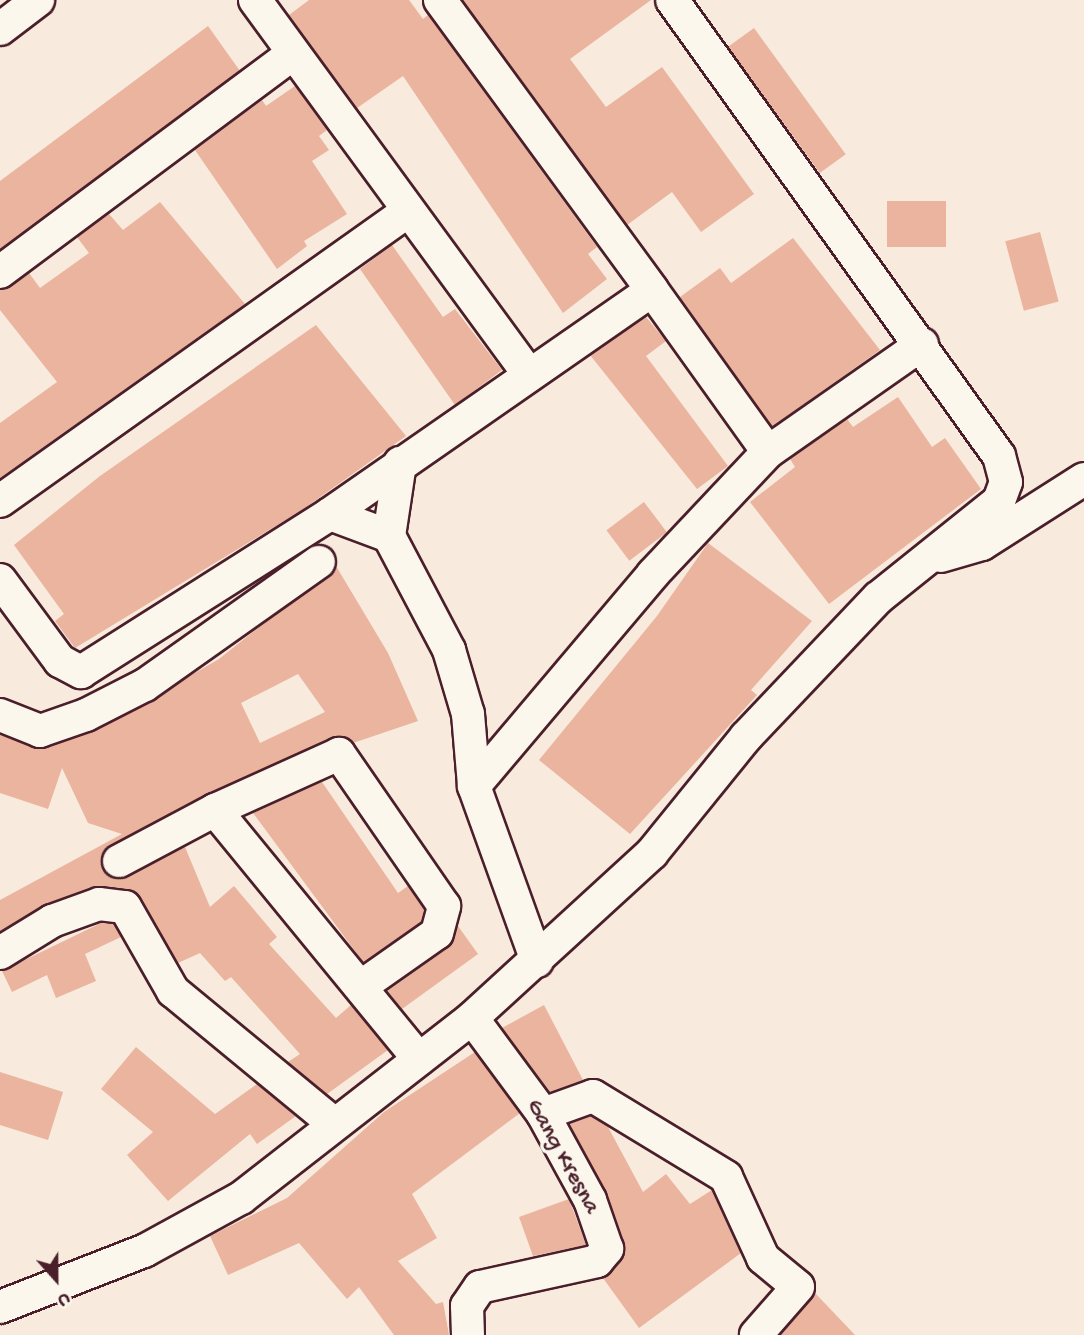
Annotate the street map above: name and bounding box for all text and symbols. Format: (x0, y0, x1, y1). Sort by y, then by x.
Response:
street label: Gang Kresna (519, 1095, 605, 1219)
north arrow (21, 1244, 91, 1314)
text: U (54, 1286, 73, 1312)

